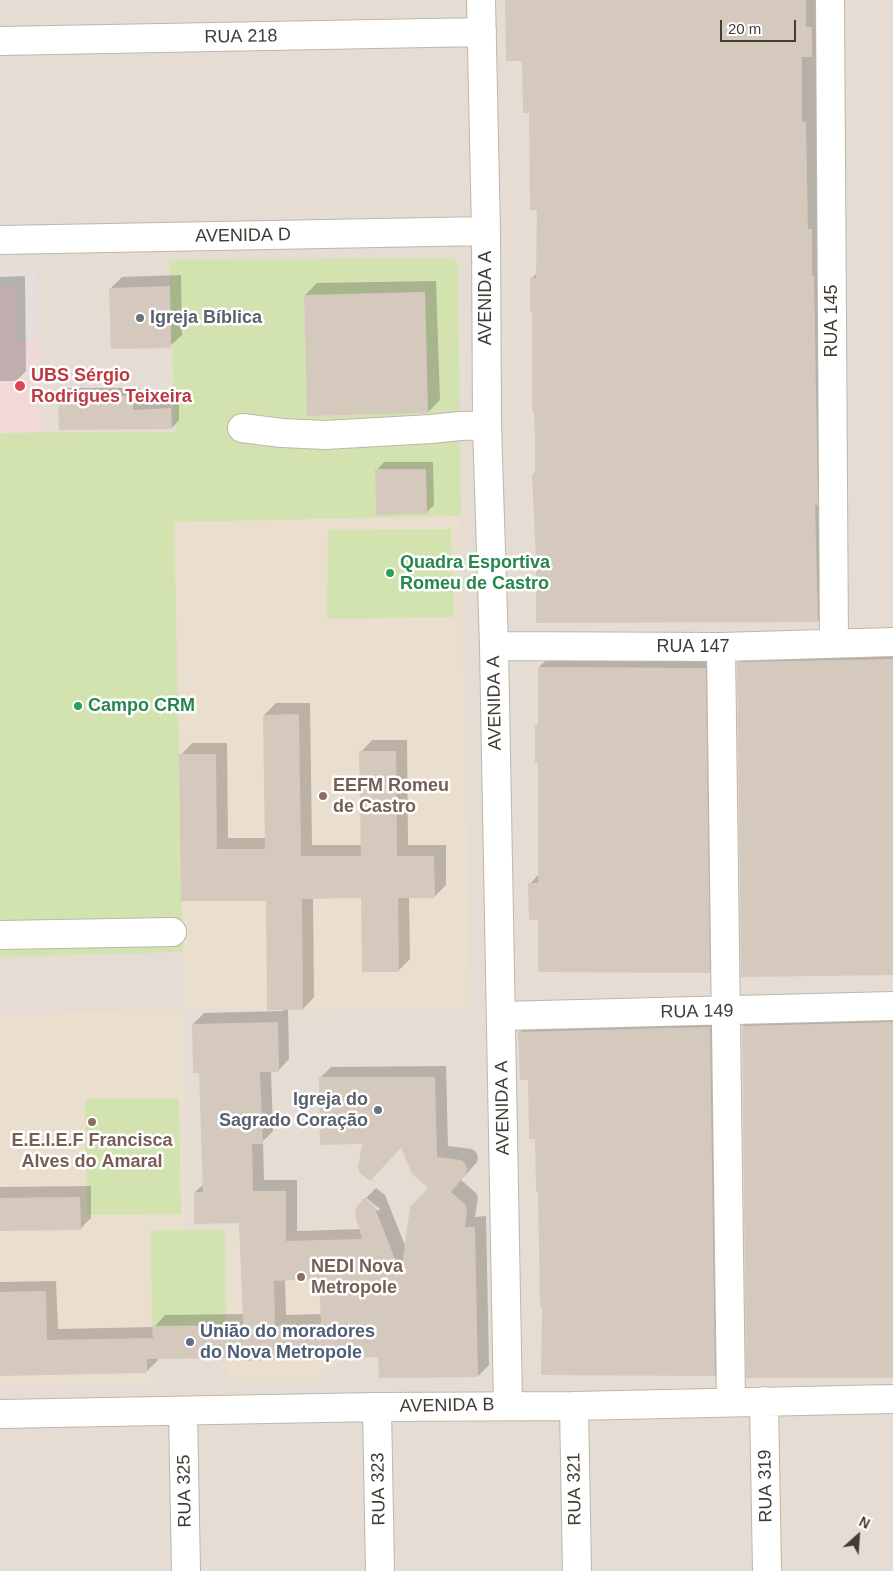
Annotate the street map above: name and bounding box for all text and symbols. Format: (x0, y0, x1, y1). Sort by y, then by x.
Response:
scale bar (723, 10, 799, 42)
text: 20 m (728, 20, 761, 37)
street label: RUA 218 (204, 26, 278, 48)
street label: AVENIDA D (195, 224, 291, 248)
street label: AVENIDA A (475, 251, 497, 345)
street label: RUA 145 (821, 284, 843, 358)
place label: Igreja Bíblica (150, 307, 262, 329)
marker: Igreja Bíblica (134, 312, 146, 324)
place label: UBS Sérgio Rodrigues Teixeira (31, 365, 192, 408)
marker: UBS Sérgio Rodrigues Teixeira (13, 379, 27, 393)
place label: Quadra Esportiva Romeu de Castro (400, 552, 550, 594)
marker: Quadra Esportiva Romeu de Castro (384, 567, 396, 579)
street label: RUA 147 (656, 636, 730, 658)
street label: AVENIDA A (483, 655, 507, 751)
place label: Campo CRM (88, 695, 195, 717)
marker: Campo CRM (72, 700, 84, 712)
place label: EEFM Romeu de Castro (333, 775, 449, 818)
marker: EEFM Romeu de Castro (317, 790, 329, 802)
street label: RUA 149 (660, 1001, 734, 1023)
street label: AVENIDA A (491, 1060, 515, 1156)
place label: Igreja do Sagrado Coração (219, 1089, 368, 1132)
marker: Igreja do Sagrado Coração (372, 1104, 384, 1116)
marker: E.E.I.E.F Francisca Alves do Amaral (86, 1116, 98, 1128)
place label: E.E.I.E.F Francisca Alves do Amaral (11, 1130, 173, 1172)
place label: NEDI Nova Metropole (311, 1256, 403, 1298)
marker: NEDI Nova Metropole (295, 1271, 307, 1283)
place label: União do moradores do Nova Metropole (200, 1321, 375, 1364)
marker: União do moradores do Nova Metropole (184, 1336, 196, 1348)
street label: AVENIDA B (399, 1394, 495, 1418)
street label: RUA 319 (755, 1449, 777, 1523)
street label: RUA 323 (368, 1452, 390, 1526)
street label: RUA 321 (564, 1452, 586, 1526)
street label: RUA 325 (174, 1454, 196, 1528)
north arrow (833, 1511, 883, 1561)
text: N (857, 1513, 873, 1532)

